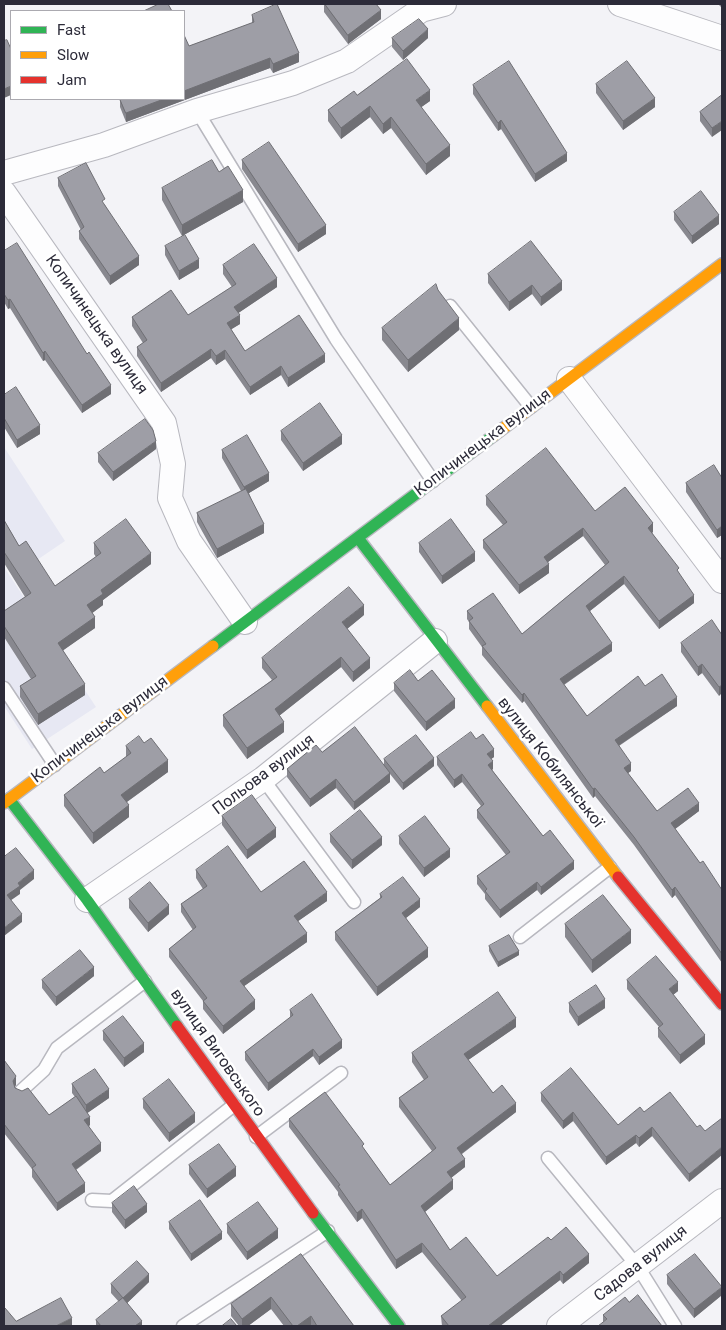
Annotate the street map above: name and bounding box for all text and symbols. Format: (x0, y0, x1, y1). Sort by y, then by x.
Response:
legend (10, 10, 185, 100)
text: Fast (57, 21, 86, 39)
text: Slow (57, 46, 89, 64)
text: Jam (57, 71, 87, 89)
street label: Копичинецька вулиця (41, 252, 151, 398)
street label: Копичинецька вулиця (411, 385, 555, 501)
street label: Копичинецька вулиця (28, 672, 172, 788)
street label: вулиця Кобилянської (493, 694, 607, 832)
street label: Польова вулиця (209, 730, 319, 820)
street label: вулиця Виговського (166, 985, 268, 1121)
street label: Садова вулиця (591, 1222, 691, 1306)

